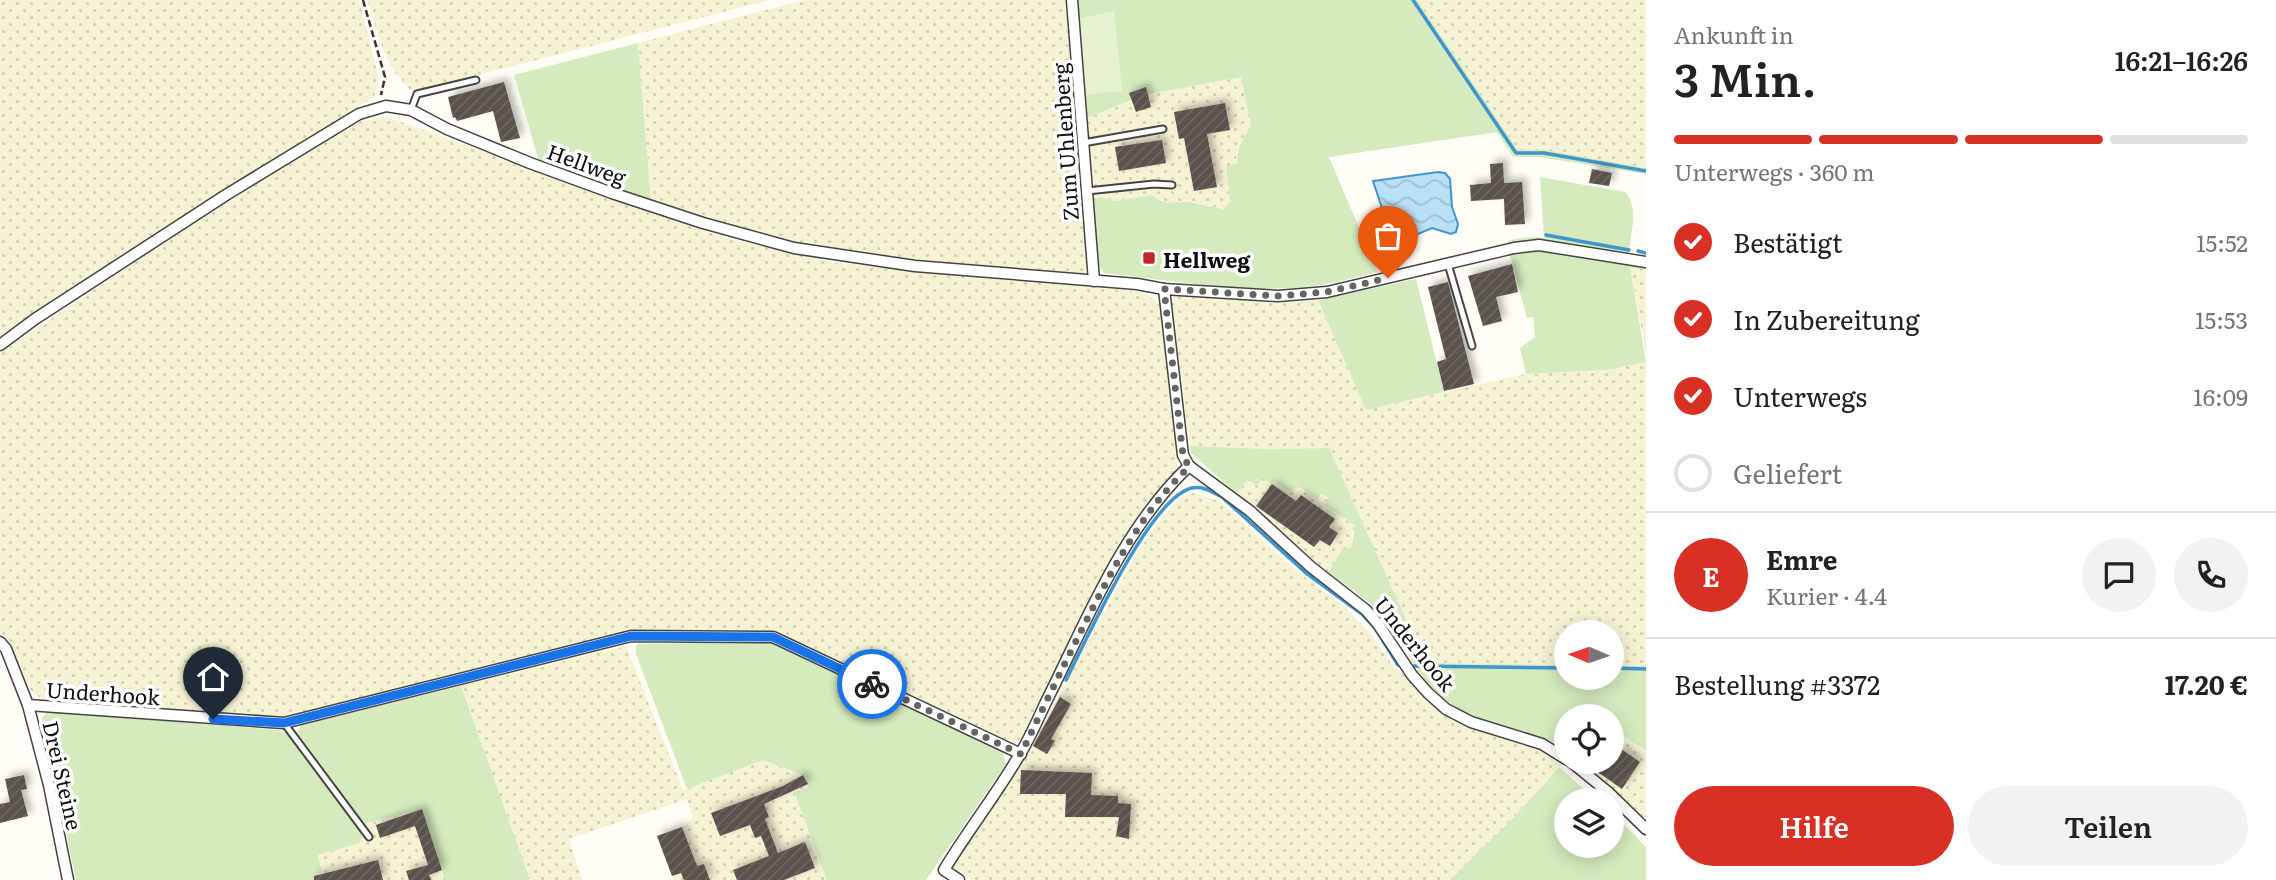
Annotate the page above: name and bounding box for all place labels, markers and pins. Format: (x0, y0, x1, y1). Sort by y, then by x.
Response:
pin (1358, 206, 1418, 278)
place label: Hellweg (1163, 243, 1251, 274)
marker: Hellweg (1141, 250, 1157, 266)
pin (183, 647, 243, 719)

